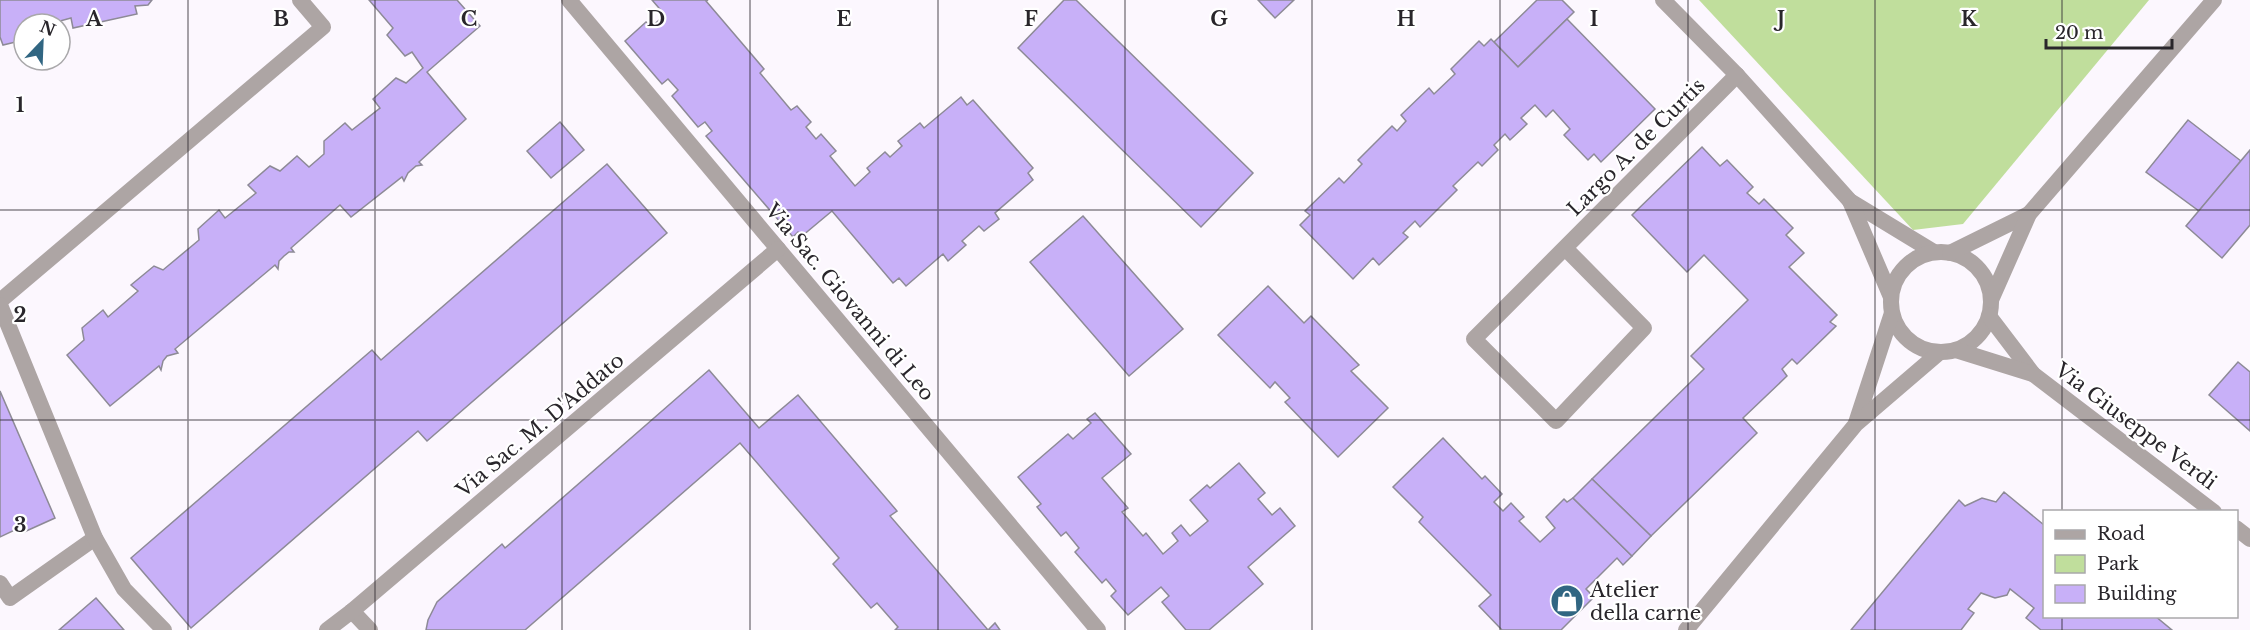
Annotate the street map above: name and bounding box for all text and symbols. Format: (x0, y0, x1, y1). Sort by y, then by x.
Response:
text: A (85, 7, 103, 31)
text: B (273, 7, 289, 31)
text: C (461, 7, 477, 31)
text: D (647, 7, 665, 31)
text: E (836, 7, 852, 31)
text: F (1024, 7, 1038, 31)
text: G (1210, 7, 1228, 31)
text: H (1397, 7, 1416, 31)
text: I (1590, 7, 1598, 31)
text: J (1773, 7, 1785, 31)
text: K (1961, 7, 1978, 31)
north arrow (12, 12, 72, 72)
scale bar (2046, 12, 2172, 50)
text: N (37, 16, 59, 40)
text: 20 m (2055, 22, 2103, 44)
street label: Largo A. de Curtis (1562, 73, 1710, 221)
text: 1 (16, 93, 25, 117)
street label: Via Sac. Giovanni di Leo (760, 198, 940, 405)
text: 2 (13, 303, 27, 327)
street label: Via Sac. M. D'Addato (450, 348, 629, 503)
street label: Via Giuseppe Verdi (2050, 357, 2222, 495)
legend (2043, 510, 2238, 618)
text: 3 (14, 513, 26, 537)
text: Road (2097, 523, 2145, 545)
text: Park (2097, 553, 2139, 575)
place label: Atelier della carne (1589, 578, 1701, 625)
shop icon: Atelier della carne (1549, 583, 1585, 619)
text: Building (2097, 583, 2176, 605)

